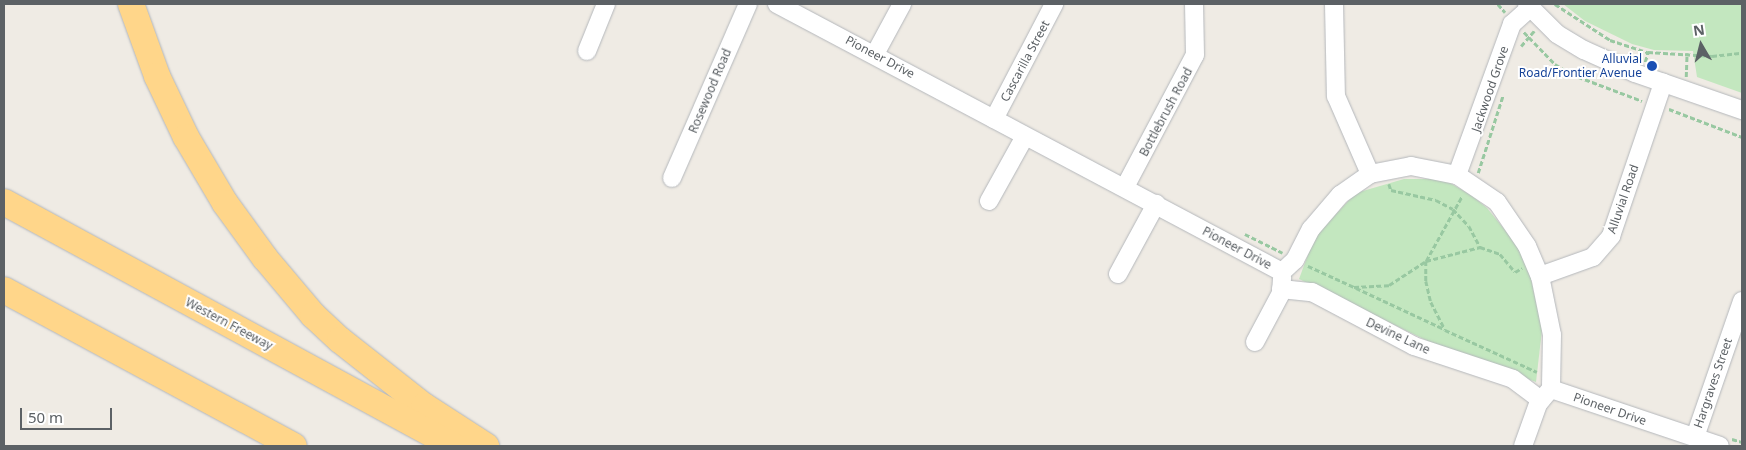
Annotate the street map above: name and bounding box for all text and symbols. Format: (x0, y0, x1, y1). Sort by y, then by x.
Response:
street label: Cascarilla Street (997, 18, 1053, 104)
text: N (1692, 19, 1706, 40)
north arrow (1676, 20, 1726, 70)
street label: Pioneer Drive (843, 33, 917, 81)
street label: Jackwood Grove (1469, 44, 1511, 134)
street label: Rosewood Road (686, 47, 734, 135)
place label: Alluvial Road/Frontier Avenue (1519, 52, 1642, 80)
marker: Alluvial Road/Frontier Avenue (1646, 60, 1658, 72)
street label: Bottlebrush Road (1137, 65, 1195, 159)
street label: Alluvial Road (1604, 162, 1642, 236)
street label: Pioneer Drive (1200, 224, 1274, 272)
street label: Western Freeway (183, 295, 275, 353)
street label: Devine Lane (1364, 315, 1432, 357)
street label: Hargraves Street (1691, 336, 1735, 430)
street label: Pioneer Drive (1572, 390, 1648, 428)
scale bar (22, 398, 115, 430)
text: 50 m (28, 407, 63, 427)

